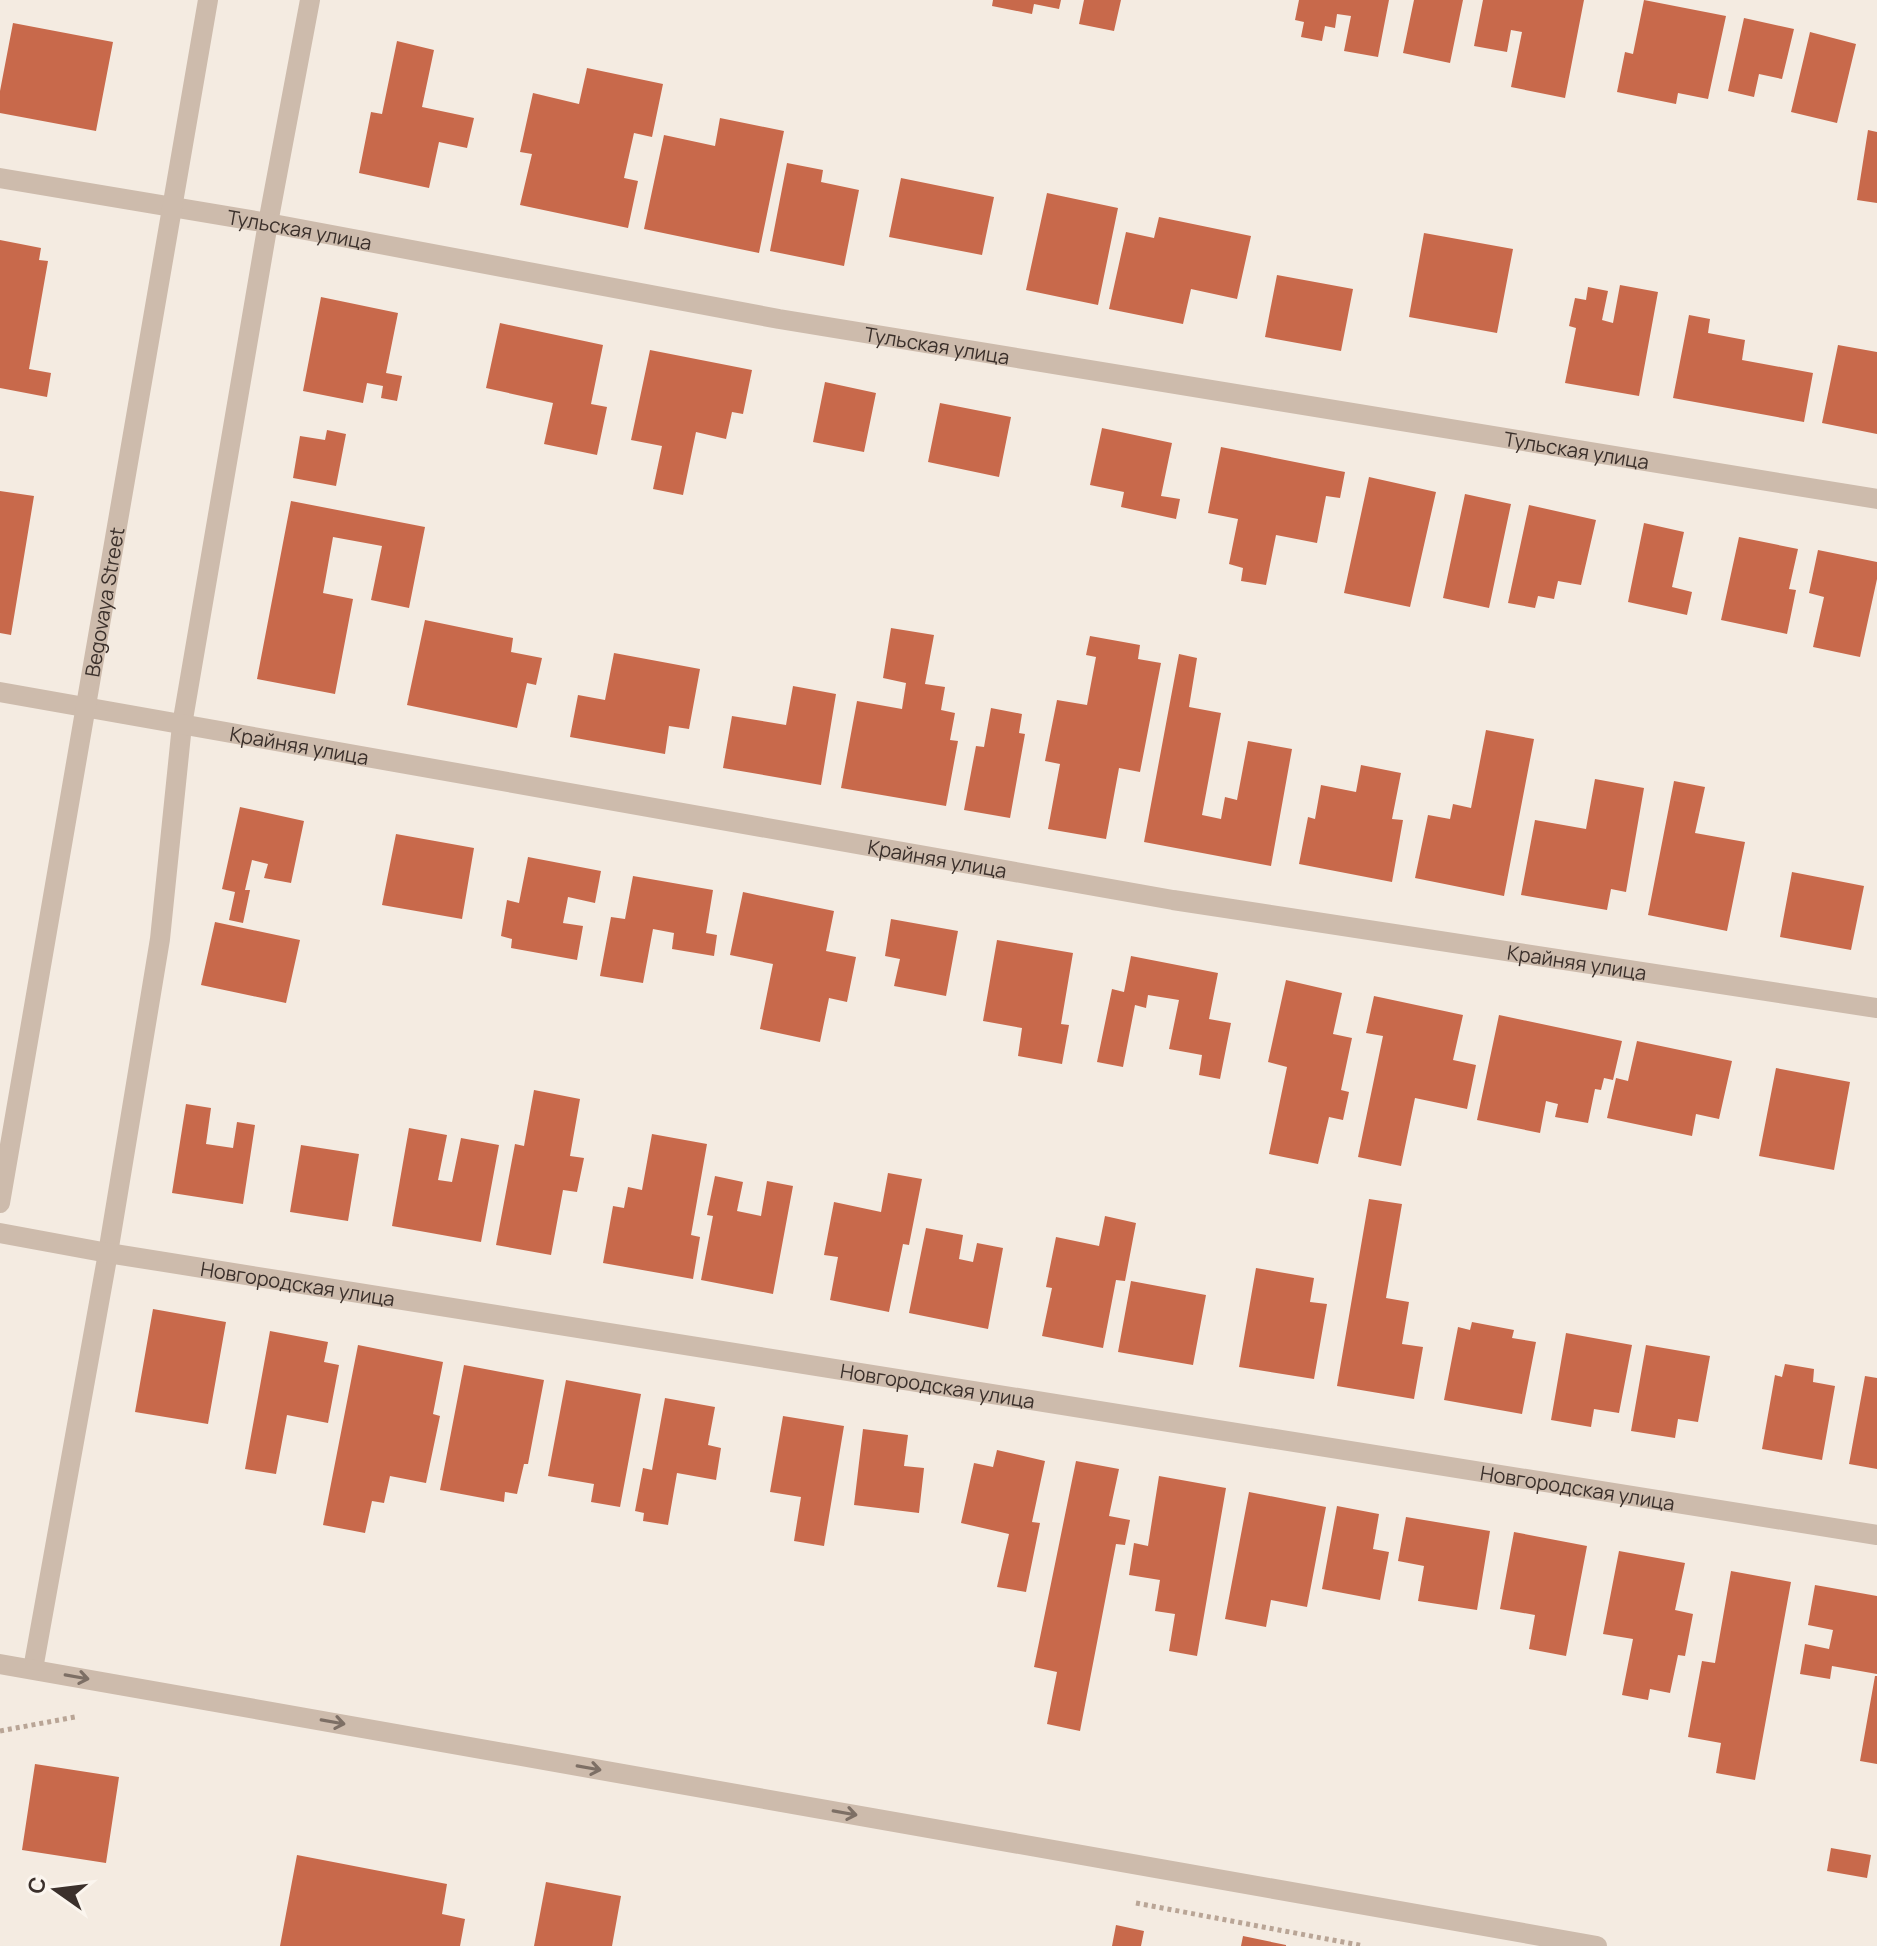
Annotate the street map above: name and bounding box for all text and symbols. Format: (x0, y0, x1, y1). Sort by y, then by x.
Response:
street label: Тульская улица (225, 203, 374, 256)
street label: Тульская улица (863, 320, 1012, 370)
street label: Тульская улица (1502, 425, 1651, 475)
street label: Begovaya Street (78, 525, 130, 679)
street label: Крайняя улица (228, 719, 371, 771)
street label: Крайняя улица (866, 833, 1009, 884)
street label: Крайняя улица (1505, 938, 1649, 986)
street label: Новгородская улица (199, 1254, 397, 1312)
street label: Новгородская улица (838, 1356, 1037, 1414)
street label: Новгородская улица (1478, 1458, 1677, 1516)
one-way arrow (64, 1670, 89, 1685)
one-way arrow (320, 1716, 345, 1731)
one-way arrow (576, 1761, 601, 1776)
one-way arrow (832, 1806, 857, 1821)
north arrow (16, 1850, 96, 1930)
text: С (20, 1874, 53, 1897)

